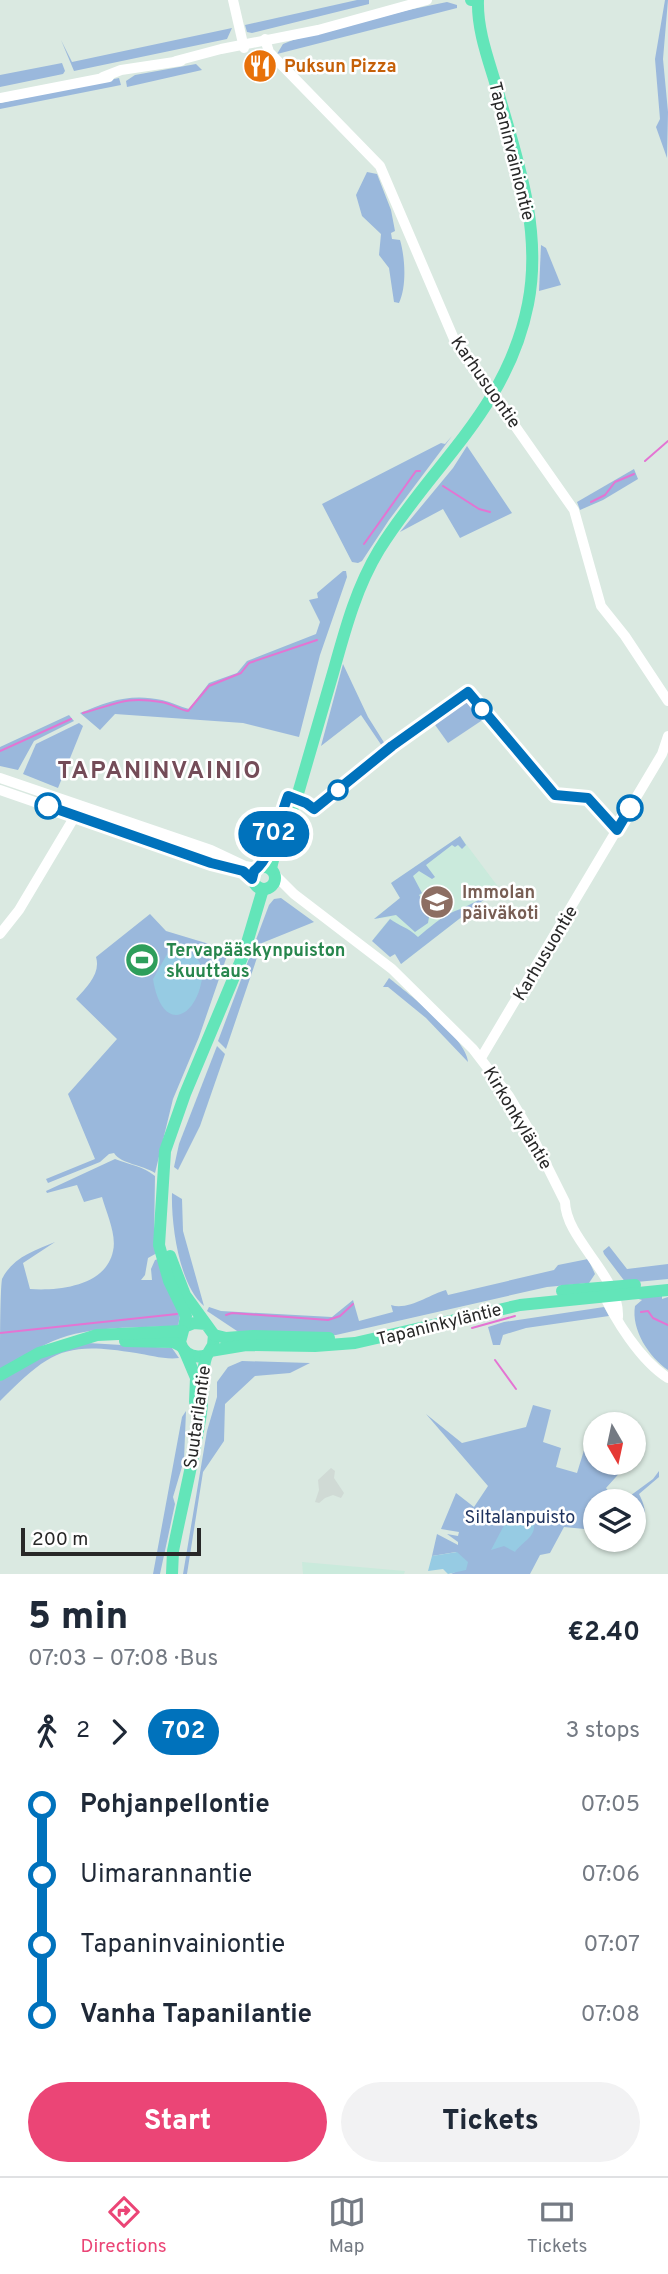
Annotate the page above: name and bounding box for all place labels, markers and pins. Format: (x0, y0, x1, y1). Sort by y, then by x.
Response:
restaurant icon: Puksun Pizza (241, 47, 279, 85)
place label: Puksun Pizza (284, 56, 397, 79)
unlabelled marker (472, 699, 492, 719)
unlabelled marker (328, 780, 348, 800)
unlabelled marker (35, 793, 61, 819)
unlabelled marker (617, 795, 643, 821)
place label: Immolan päiväkoti (462, 882, 539, 926)
school or university icon: Immolan päiväkoti (418, 883, 456, 921)
place label: Tervapääskynpuiston skuuttaus (166, 940, 345, 984)
sports icon: Tervapääskynpuiston skuuttaus (123, 941, 161, 979)

